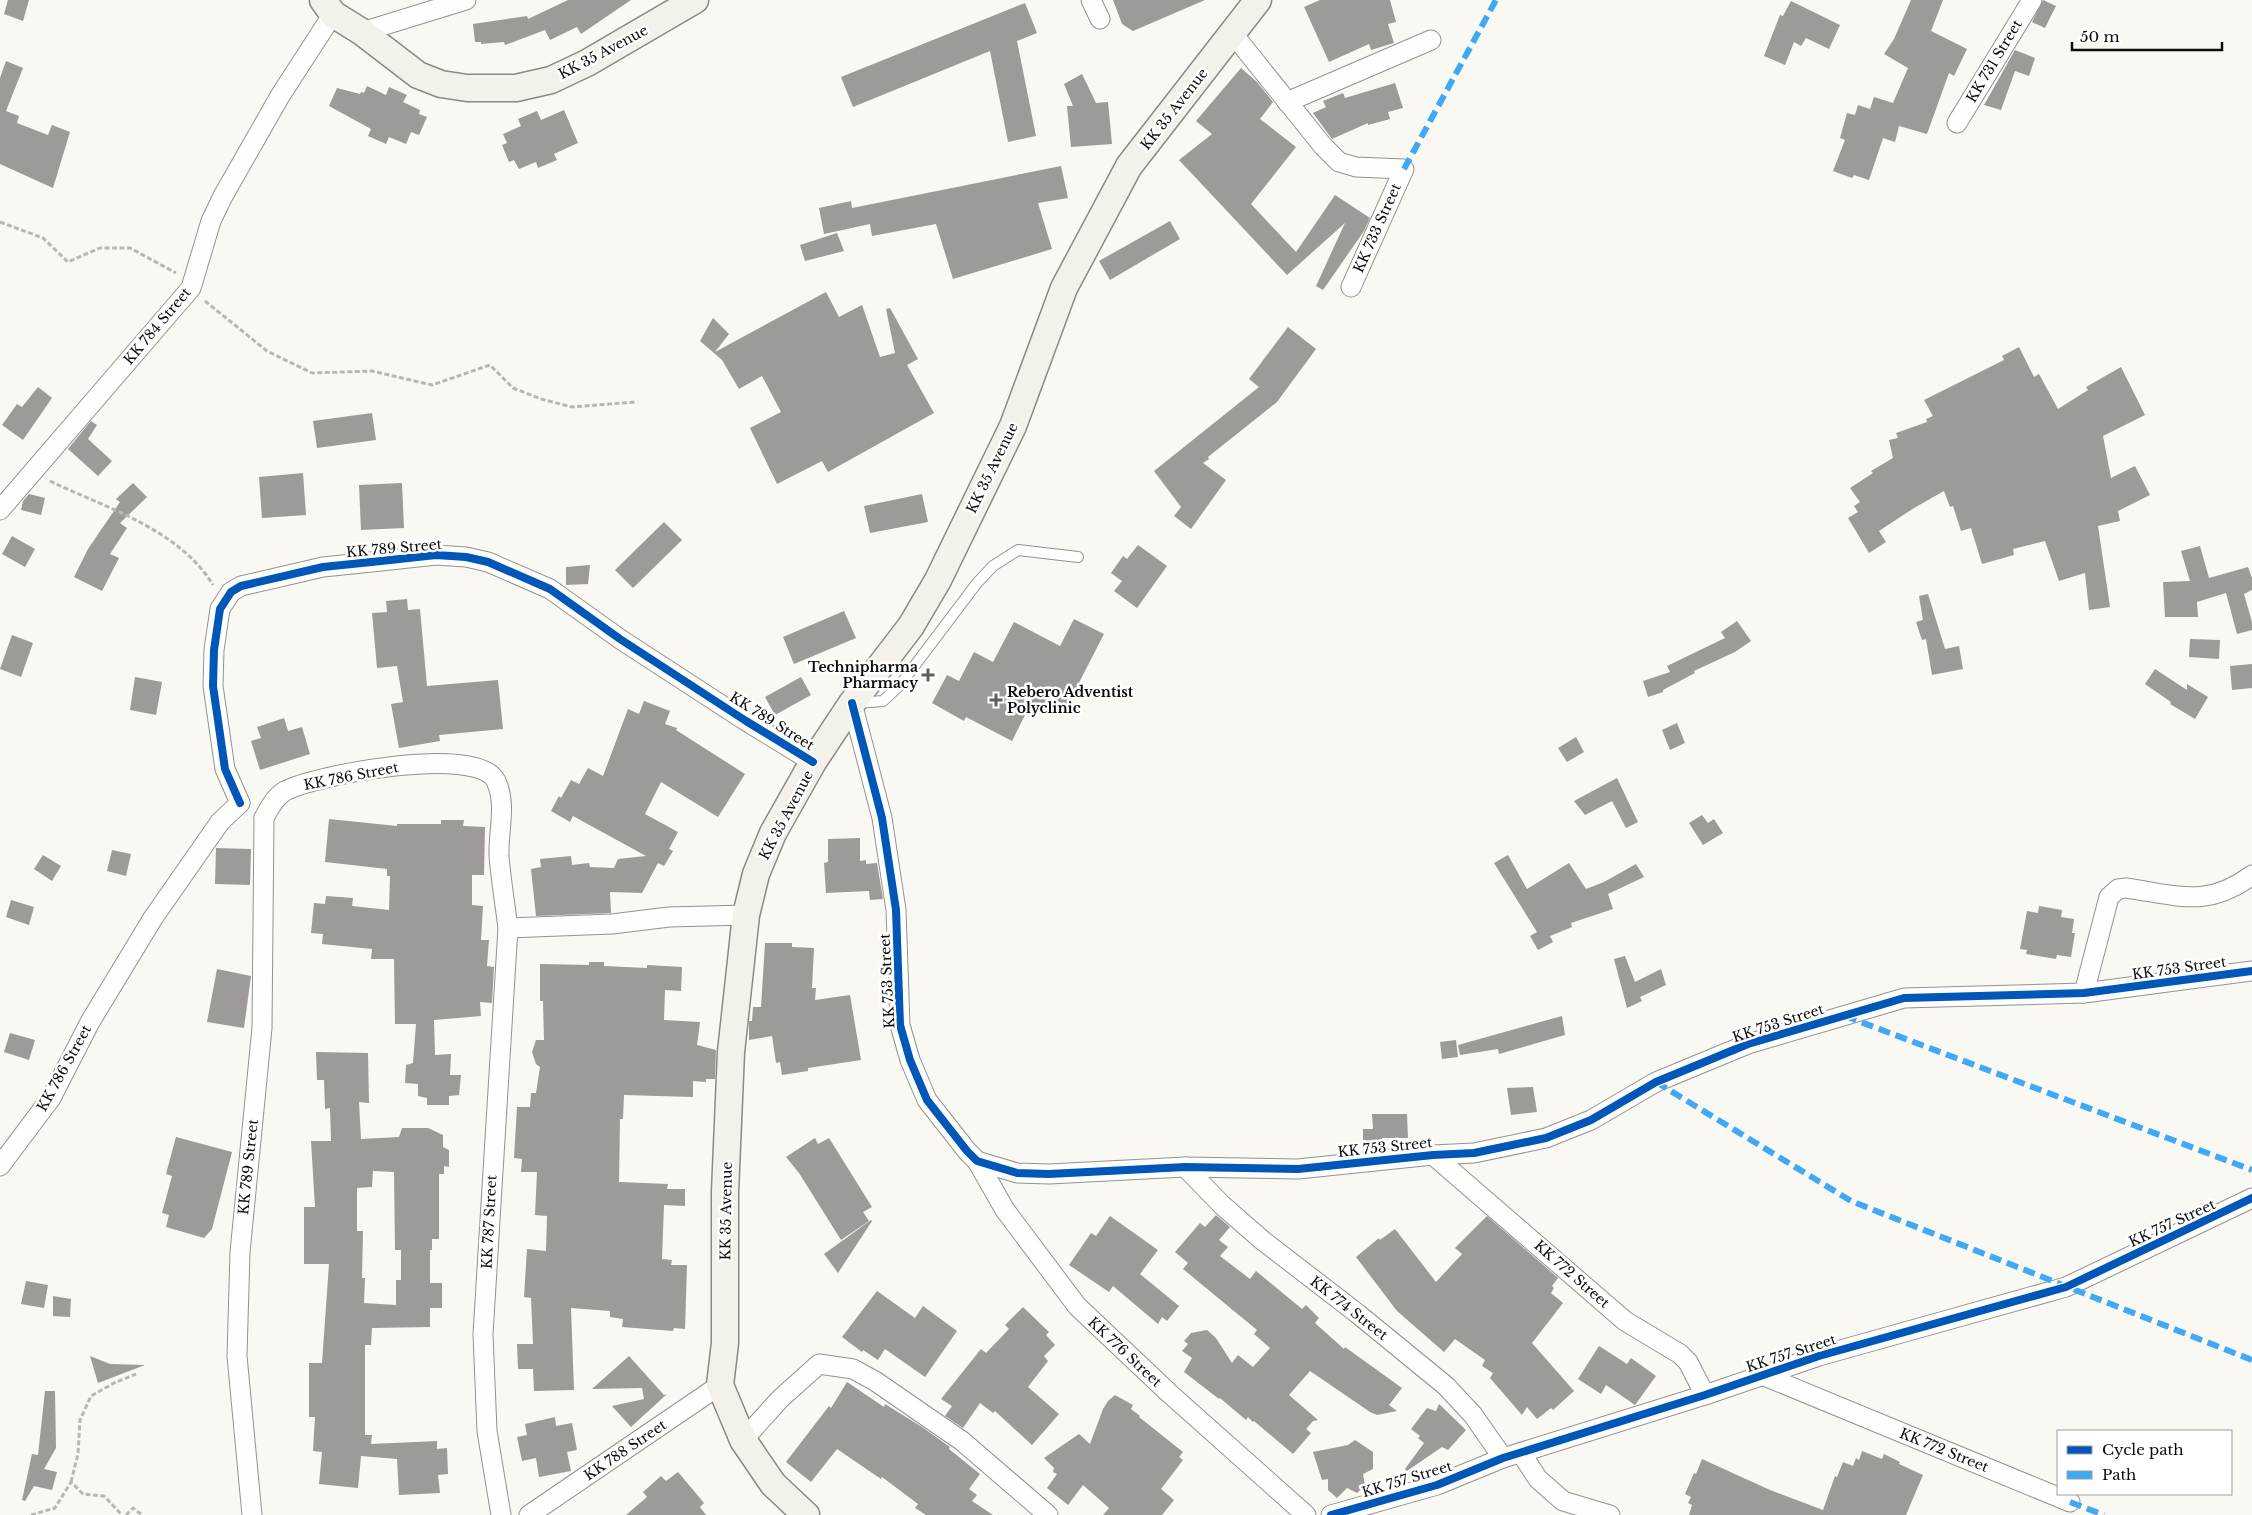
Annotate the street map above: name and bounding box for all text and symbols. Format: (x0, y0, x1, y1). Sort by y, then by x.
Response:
street label: KK 731 Street (1962, 16, 2026, 106)
scale bar (2072, 20, 2222, 52)
street label: KK 35 Avenue (555, 21, 651, 83)
text: 50 m (2080, 27, 2120, 46)
street label: KK 35 Avenue (1136, 65, 1212, 153)
street label: KK 733 Street (1349, 180, 1405, 275)
street label: KK 784 Street (119, 283, 195, 368)
street label: KK 35 Avenue (962, 420, 1022, 516)
street label: KK 789 Street (345, 535, 443, 561)
place label: Technipharma Pharmacy (808, 658, 919, 692)
marker: Technipharma Pharmacy (922, 669, 934, 681)
place label: Rebero Adventist Polyclinic (1007, 683, 1134, 717)
street label: KK 789 Street (726, 688, 818, 754)
marker: Rebero Adventist Polyclinic (989, 693, 1003, 707)
street label: KK 786 Street (302, 758, 401, 794)
street label: KK 35 Avenue (755, 767, 817, 863)
street label: KK 753 Street (875, 932, 898, 1029)
street label: KK 753 Street (2131, 952, 2228, 984)
street label: KK 753 Street (1730, 1000, 1827, 1046)
street label: KK 786 Street (33, 1021, 96, 1114)
street label: KK 789 Street (234, 1118, 262, 1216)
street label: KK 753 Street (1337, 1133, 1434, 1161)
street label: KK 35 Avenue (716, 1161, 736, 1261)
street label: KK 787 Street (478, 1174, 500, 1269)
street label: KK 757 Street (2126, 1195, 2219, 1251)
street label: KK 772 Street (1531, 1236, 1614, 1312)
street label: KK 774 Street (1307, 1272, 1392, 1344)
street label: KK 776 Street (1084, 1313, 1166, 1391)
street label: KK 757 Street (1744, 1330, 1839, 1376)
street label: KK 788 Street (580, 1415, 670, 1484)
street label: KK 772 Street (1897, 1424, 1992, 1476)
legend (2057, 1430, 2232, 1495)
text: Cycle path (2102, 1440, 2184, 1459)
street label: KK 757 Street (1360, 1457, 1455, 1501)
text: Path (2102, 1465, 2136, 1484)

